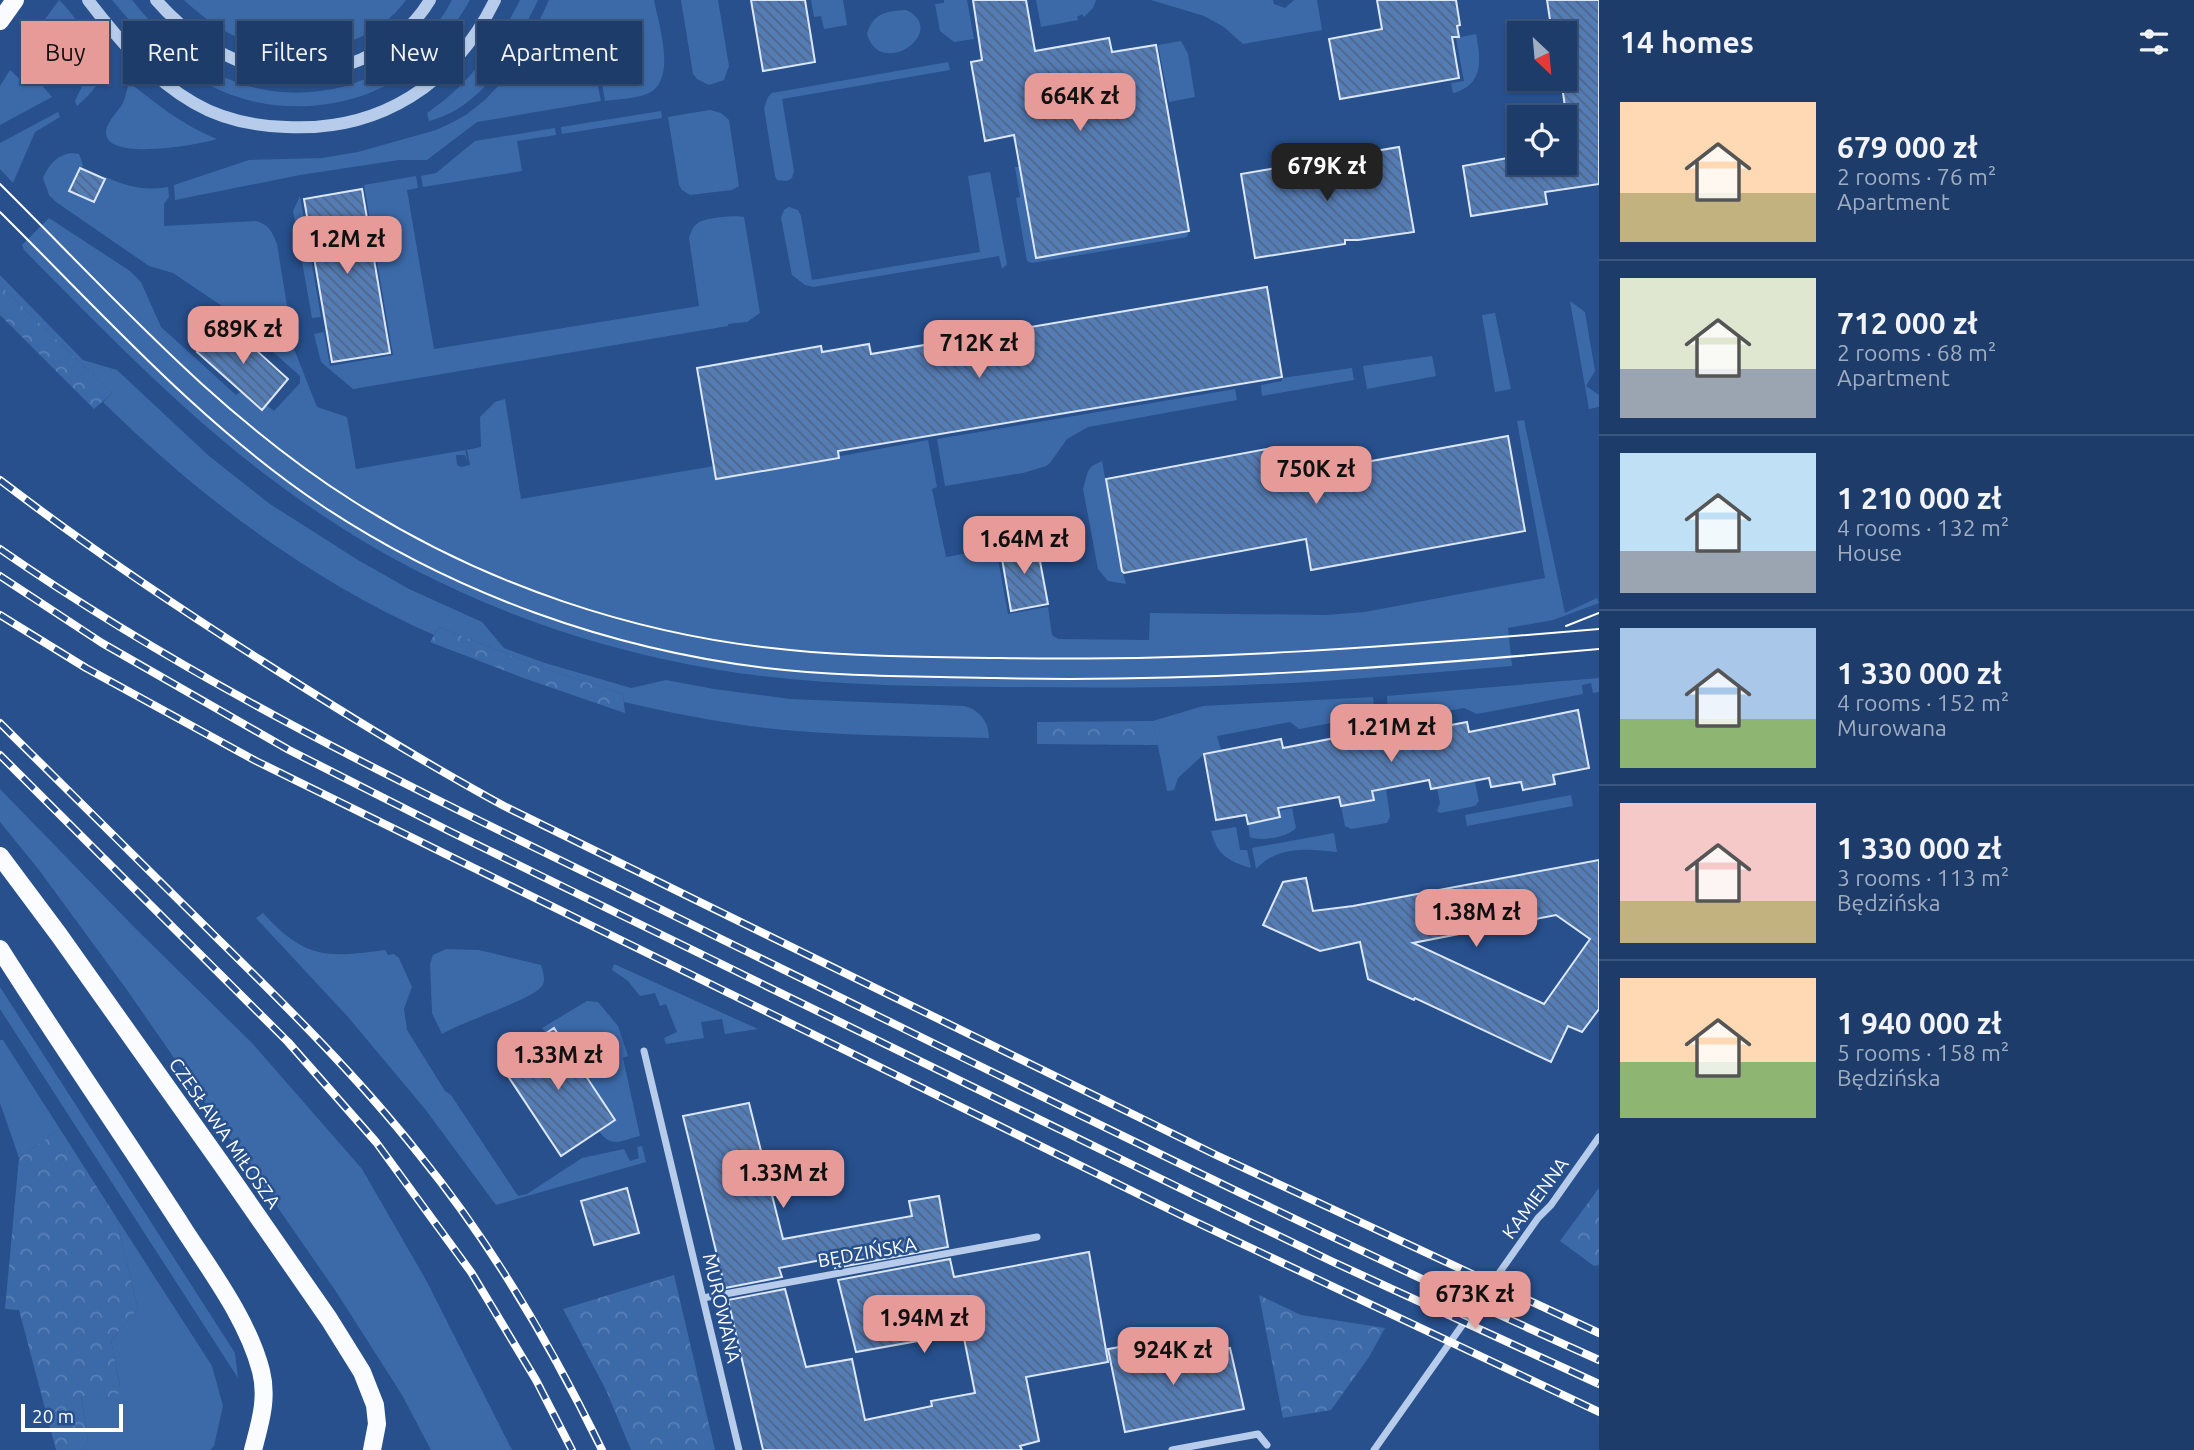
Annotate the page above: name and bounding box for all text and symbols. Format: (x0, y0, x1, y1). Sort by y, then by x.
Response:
chip: Buy (21, 21, 109, 84)
chip: Rent (123, 21, 223, 84)
chip: Filters (237, 21, 352, 84)
chip: New (366, 21, 463, 84)
chip: Apartment (477, 21, 642, 84)
north arrow (1507, 21, 1577, 91)
map controls (1507, 21, 1577, 175)
icon: filters (2135, 23, 2173, 61)
text: 14 homes (1620, 25, 1754, 59)
pin: 664K zł (1015, 74, 1145, 133)
text: 664K zł (1041, 83, 1119, 108)
button: locate (1507, 105, 1577, 175)
icon: home (1676, 130, 1760, 214)
text: 679 000 zł (1837, 130, 1978, 164)
pin: 679K zł (1262, 144, 1392, 203)
text: 679K zł (1288, 153, 1366, 178)
text: 2 rooms · 76 m² (1837, 164, 1996, 189)
text: Apartment (1837, 189, 1950, 214)
pin: 1.2M zł (282, 216, 412, 276)
text: 1.2M zł (309, 226, 385, 251)
pin: 689K zł (178, 306, 308, 366)
icon: home (1676, 306, 1760, 390)
text: 712 000 zł (1837, 306, 1978, 340)
text: 689K zł (204, 316, 282, 341)
pin: 712K zł (914, 320, 1044, 380)
text: 712K zł (940, 330, 1018, 355)
text: 2 rooms · 68 m² (1837, 340, 1996, 365)
text: Apartment (1837, 365, 1950, 390)
pin: 750K zł (1251, 447, 1381, 506)
text: 750K zł (1277, 456, 1355, 481)
icon: home (1676, 481, 1760, 565)
text: 1 210 000 zł (1837, 481, 2002, 515)
text: 4 rooms · 132 m² (1837, 515, 2009, 540)
pin: 1.64M zł (952, 516, 1096, 576)
text: 1.64M zł (979, 526, 1069, 551)
text: House (1837, 540, 1902, 565)
icon: home (1676, 656, 1760, 740)
text: 1 330 000 zł (1837, 656, 2002, 690)
text: 4 rooms · 152 m² (1837, 690, 2009, 715)
pin: 1.21M zł (1319, 704, 1463, 764)
text: 1.21M zł (1346, 714, 1436, 739)
text: Murowana (1837, 715, 1947, 740)
icon: home (1676, 831, 1760, 915)
text: 1 330 000 zł (1837, 831, 2002, 865)
text: 3 rooms · 113 m² (1837, 865, 2009, 890)
pin: 1.38M zł (1404, 890, 1548, 949)
text: Będzińska (1837, 890, 1940, 915)
text: 1.38M zł (1431, 899, 1521, 924)
icon: home (1676, 1006, 1760, 1090)
text: 1 940 000 zł (1837, 1006, 2002, 1040)
pin: 1.33M zł (486, 1032, 630, 1092)
text: 5 rooms · 158 m² (1837, 1040, 2009, 1065)
text: 1.33M zł (513, 1042, 603, 1067)
street label: CZESŁAWA MIŁOSZA (165, 1053, 286, 1213)
text: Będzińska (1837, 1065, 1940, 1090)
pin: 1.33M zł (711, 1150, 855, 1210)
street label: KAMIENNA (1497, 1153, 1573, 1243)
text: 1.33M zł (738, 1160, 828, 1185)
street label: BĘDZIŃSKA (816, 1232, 919, 1271)
street label: MUROWANA (699, 1251, 745, 1365)
pin: 673K zł (1410, 1272, 1540, 1331)
text: 673K zł (1436, 1281, 1514, 1306)
pin: 1.94M zł (852, 1296, 996, 1355)
text: 1.94M zł (879, 1305, 969, 1330)
pin: 924K zł (1108, 1328, 1238, 1387)
text: 924K zł (1134, 1337, 1212, 1362)
scale bar (21, 1401, 122, 1433)
text: 20 m (32, 1405, 74, 1427)

